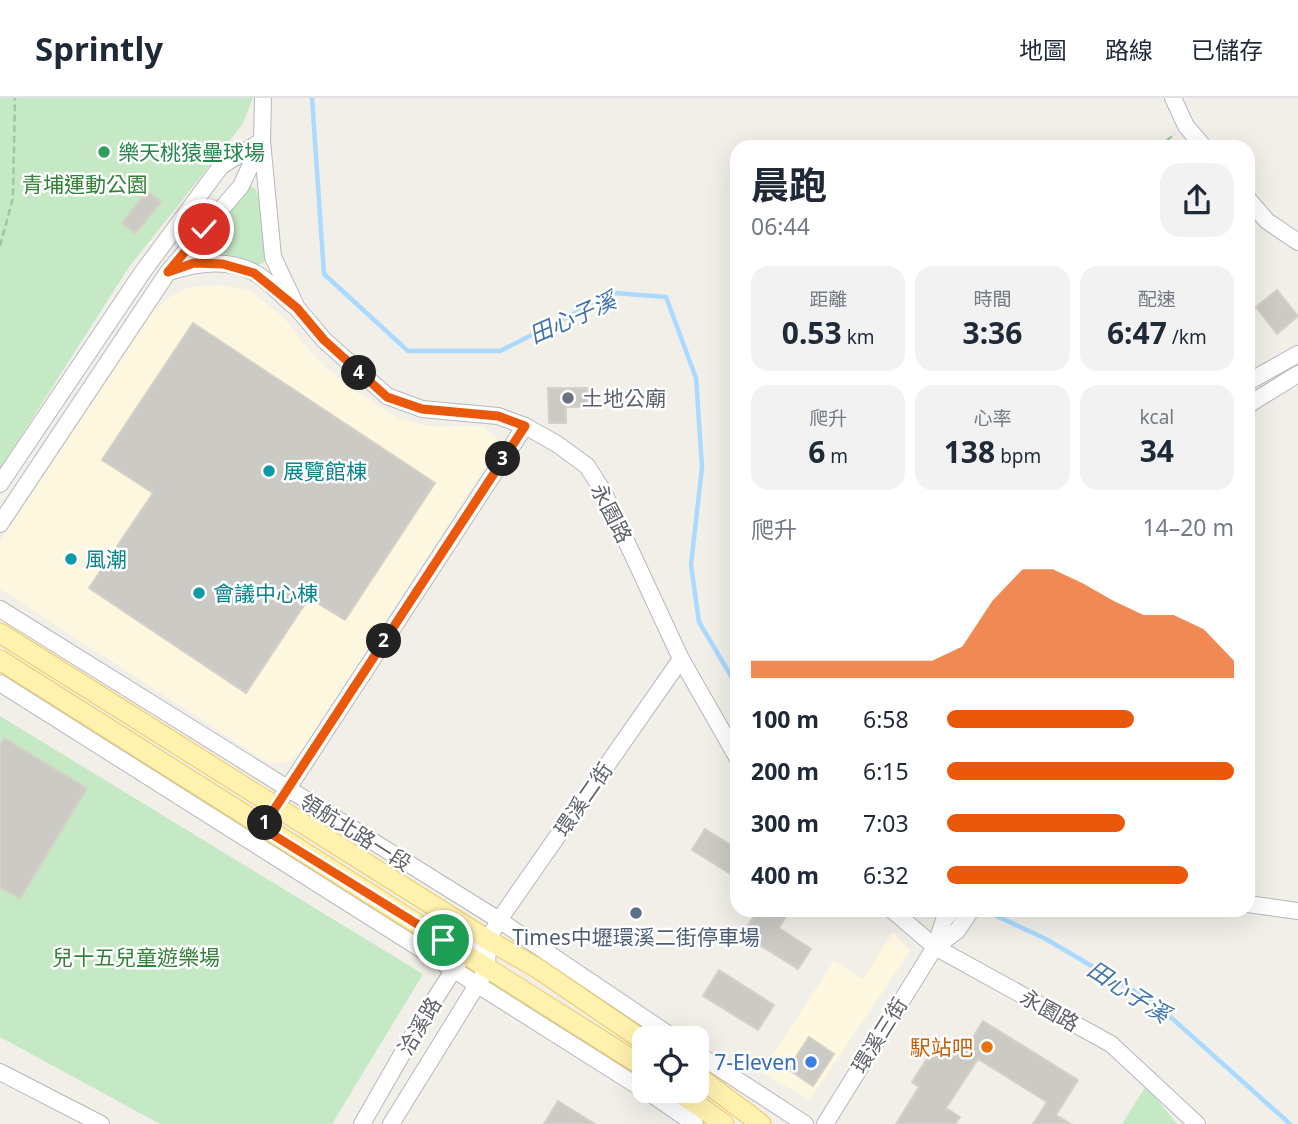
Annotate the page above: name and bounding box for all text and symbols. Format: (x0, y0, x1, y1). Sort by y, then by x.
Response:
text: Sprintly (35, 26, 163, 71)
text: 地圖 (1019, 33, 1067, 66)
text: 路線 (1105, 33, 1153, 66)
text: 已儲存 (1191, 33, 1263, 66)
place label: 樂天桃猿壘球場 (118, 138, 265, 166)
marker: 樂天桃猿壘球場 (96, 144, 112, 160)
text: 晨跑 (751, 158, 827, 210)
button: share (1160, 163, 1234, 237)
park label: 青埔運動公園 (22, 170, 148, 198)
pin (174, 199, 234, 259)
icon: check (185, 210, 223, 248)
text: 06:44 (751, 210, 810, 242)
water label: 田心子溪 (523, 282, 623, 350)
text: 距離 (809, 286, 847, 312)
text: 時間 (973, 286, 1012, 312)
text: 配速 (1138, 286, 1176, 312)
text: 0.53 (782, 312, 842, 353)
text: 3:36 (963, 312, 1022, 353)
text: 6:47 (1107, 312, 1167, 353)
text: km (842, 324, 875, 350)
text: /km (1167, 324, 1207, 350)
pin: 4 (342, 356, 376, 390)
text: 4 (353, 359, 364, 385)
place label: 土地公廟 (582, 384, 666, 412)
marker: 土地公廟 (560, 390, 576, 406)
text: kcal (1139, 404, 1174, 430)
text: 爬升 (809, 405, 847, 431)
text: 心率 (973, 405, 1012, 431)
text: 34 (1140, 430, 1174, 471)
text: 6 (808, 431, 825, 472)
text: 138 (944, 431, 995, 472)
pin: 3 (486, 442, 520, 476)
text: m (825, 443, 848, 469)
text: bpm (995, 443, 1041, 469)
text: 3 (497, 445, 508, 471)
place label: 展覽館棟 (283, 457, 367, 485)
marker: 展覽館棟 (261, 463, 277, 479)
street label: 永園路 (585, 479, 639, 547)
text: 14–20 m (1142, 511, 1234, 543)
text: 爬升 (751, 513, 797, 545)
place label: 風潮 (85, 545, 127, 573)
marker: 風潮 (63, 551, 79, 567)
place label: 會議中心棟 (213, 579, 318, 607)
marker: 會議中心棟 (191, 585, 207, 601)
pin: 2 (366, 624, 402, 658)
text: 2 (378, 627, 389, 653)
text: 100 m (751, 703, 819, 735)
text: 6:58 (863, 703, 909, 735)
text: 200 m (751, 755, 819, 787)
text: 6:15 (863, 755, 909, 787)
street label: 環溪二街 (547, 757, 619, 841)
street label: 領航北路一段 (295, 787, 417, 877)
pin: 1 (247, 806, 282, 840)
text: 300 m (751, 807, 819, 839)
text: 7:03 (863, 807, 909, 839)
text: 1 (259, 809, 270, 835)
text: 400 m (751, 859, 819, 891)
text: 6:32 (863, 859, 909, 891)
marker: Times中壢環溪二街停車場 (628, 905, 644, 921)
pin (413, 910, 473, 970)
icon: arrive (424, 921, 462, 959)
place label: Times中壢環溪二街停車場 (512, 923, 760, 951)
park label: 兒十五兒童遊樂場 (52, 943, 220, 971)
water label: 田心子溪 (1082, 953, 1179, 1031)
street label: 永園路 (1016, 982, 1084, 1038)
street label: 洽溪路 (391, 992, 447, 1060)
street label: 環溪三街 (845, 992, 913, 1078)
map controls (632, 1026, 709, 1103)
button: locate (632, 1026, 709, 1103)
place label: 駅站吧 (910, 1033, 973, 1061)
marker: 駅站吧 (979, 1039, 995, 1055)
place label: 7-Eleven (714, 1048, 797, 1076)
marker: 7-Eleven (803, 1054, 819, 1070)

